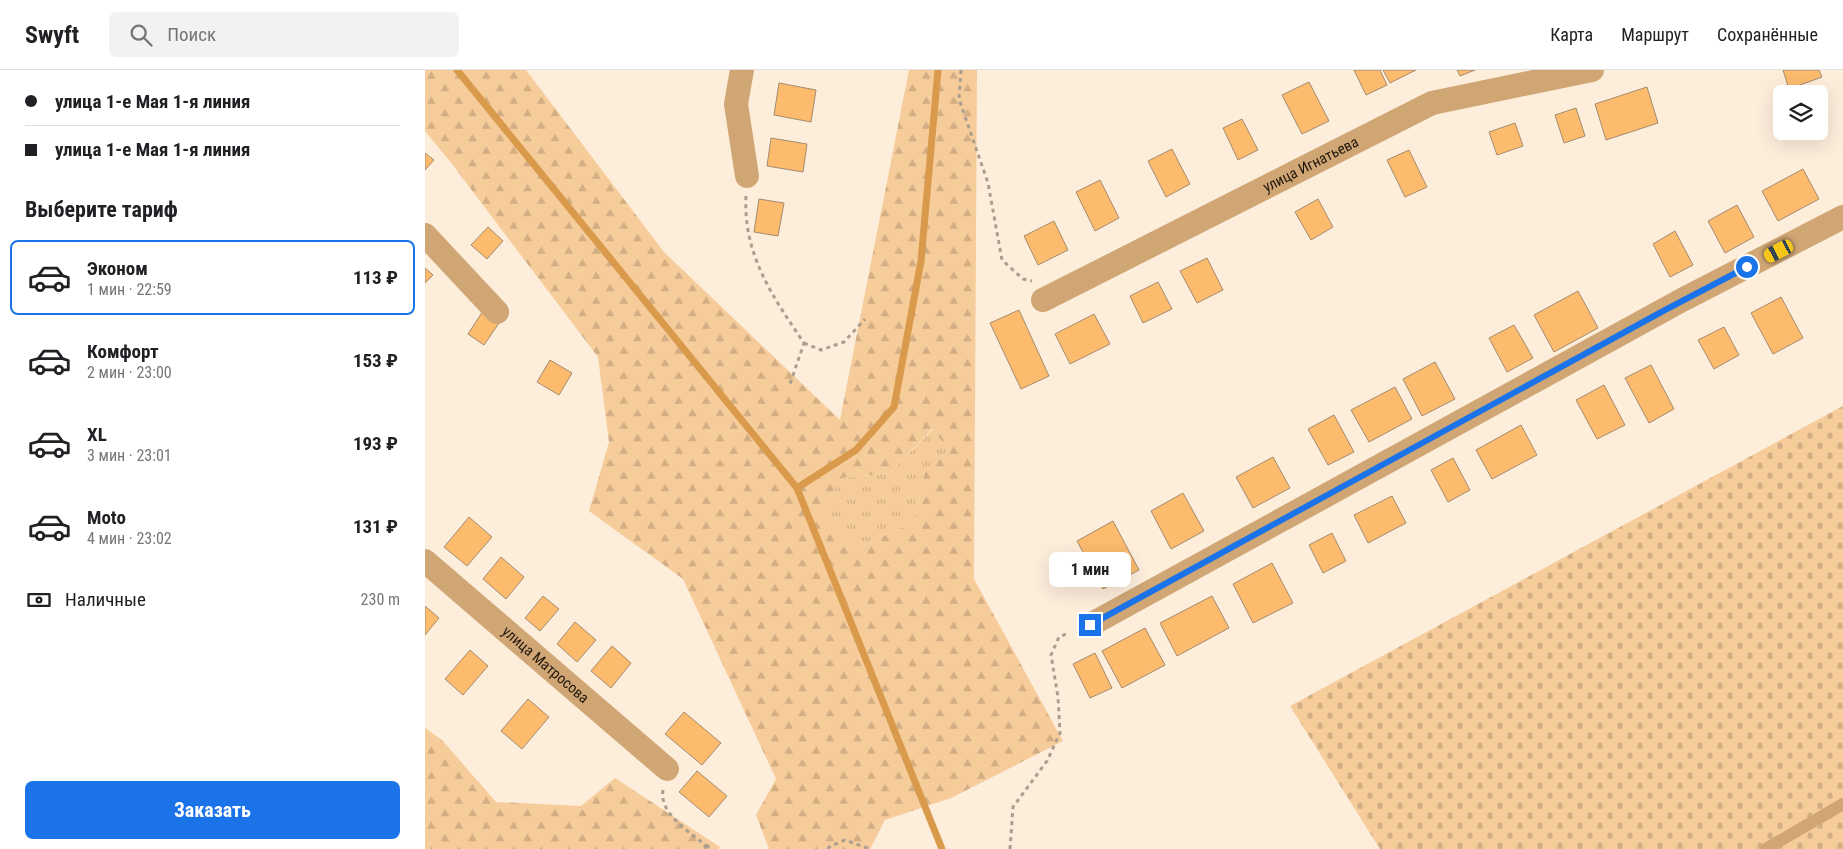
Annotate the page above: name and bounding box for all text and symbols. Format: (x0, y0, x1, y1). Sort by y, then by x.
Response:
search box (109, 12, 459, 57)
text: Swyft (25, 21, 79, 49)
icon: search (127, 21, 155, 49)
text: Поиск (167, 23, 216, 46)
text: Карта (1550, 24, 1593, 45)
text: Маршрут (1621, 24, 1689, 45)
text: Сохранённые (1717, 24, 1818, 45)
map controls (1773, 85, 1828, 140)
button: layers (1773, 85, 1828, 140)
text: улица 1-е Мая 1-я линия (55, 90, 250, 113)
street label: улица Игнатьева (1260, 133, 1361, 196)
text: улица 1-е Мая 1-я линия (55, 138, 250, 161)
text: Выберите тариф (25, 197, 178, 222)
car (1762, 238, 1795, 264)
icon: car (27, 255, 72, 300)
route start (1736, 256, 1758, 278)
text: Эконом (87, 257, 148, 280)
text: 113 ₽ (353, 266, 398, 289)
text: 1 мин · 22:59 (87, 280, 172, 299)
icon: car (27, 338, 72, 383)
text: Комфорт (87, 340, 159, 363)
text: 153 ₽ (353, 349, 398, 372)
text: 2 мин · 23:00 (87, 363, 172, 382)
icon: car (27, 421, 72, 466)
text: XL (87, 423, 107, 446)
text: 193 ₽ (353, 432, 398, 455)
text: 3 мин · 23:01 (87, 446, 172, 465)
icon: car (27, 504, 72, 549)
text: Moto (87, 506, 126, 529)
text: 131 ₽ (353, 515, 398, 538)
text: 4 мин · 23:02 (87, 529, 172, 548)
callout: 1 мин (1049, 552, 1131, 588)
text: 1 мин (1071, 560, 1109, 579)
icon: cash (25, 586, 53, 614)
text: Наличные (65, 588, 146, 611)
text: 230 m (361, 590, 400, 609)
route end (1079, 614, 1101, 636)
street label: улица Матросова (498, 622, 593, 707)
button: Заказать (25, 781, 400, 839)

